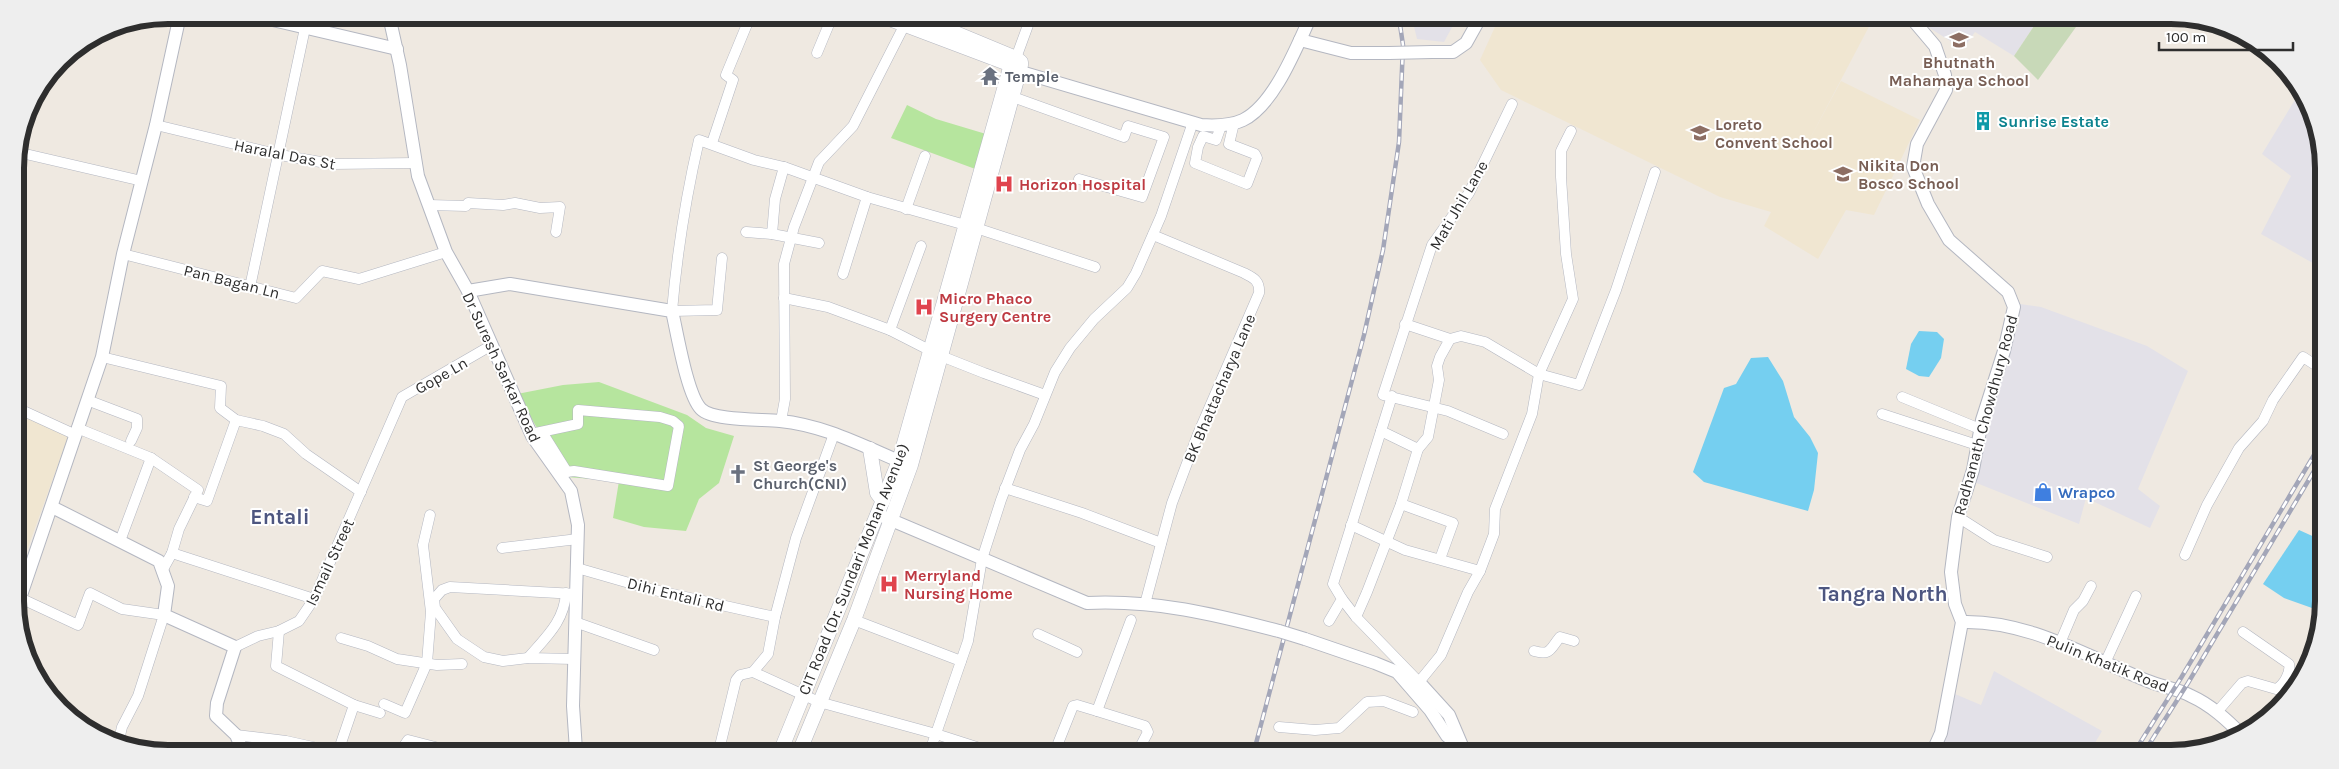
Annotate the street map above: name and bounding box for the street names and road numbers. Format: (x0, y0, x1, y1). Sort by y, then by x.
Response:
street label: Haralal Das St (233, 135, 337, 174)
street label: Mati Jhil Lane (1425, 157, 1492, 253)
street label: Pan Bagan Ln (182, 260, 282, 303)
street label: Dr Suresh Sarkar Road (458, 289, 545, 445)
street label: BK Bhattacharya Lane (1180, 311, 1259, 465)
street label: Radhanath Chowdhury Road (1950, 313, 2021, 518)
street label: Gope Ln (412, 353, 471, 398)
street label: CIT Road (Dr. Sundari Mohan Avenue) (794, 441, 913, 698)
street label: Ismail Street (301, 516, 358, 609)
street label: Dihi Entali Rd (625, 573, 726, 616)
street label: Pulin Khatik Road (2044, 630, 2172, 697)

